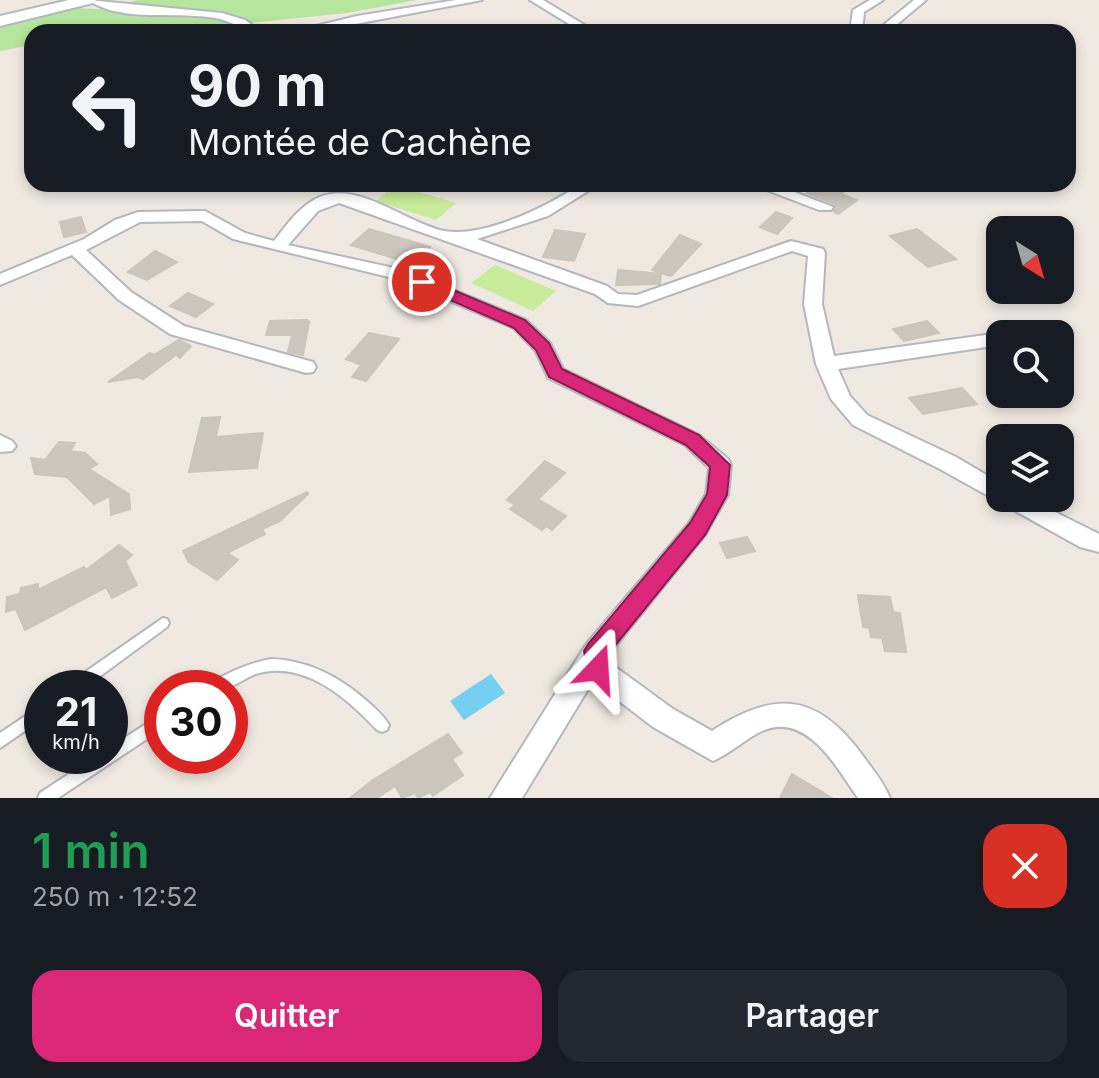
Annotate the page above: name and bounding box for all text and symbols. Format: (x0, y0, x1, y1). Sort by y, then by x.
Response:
text: 90 m (188, 52, 327, 120)
icon: left (56, 56, 160, 160)
text: Montée de Cachène (188, 120, 532, 164)
north arrow (986, 216, 1074, 304)
map controls (986, 216, 1074, 512)
pin (388, 248, 456, 316)
icon: arrive (400, 260, 444, 304)
button: search (986, 320, 1074, 408)
button: layers (986, 424, 1074, 512)
position arrow (556, 627, 640, 711)
speed limit sign: 30 (144, 670, 248, 774)
text: 21 (55, 687, 97, 736)
text: km/h (52, 730, 100, 754)
text: 1 min (32, 821, 150, 880)
button: close (983, 824, 1067, 908)
text: 250 m · 12:52 (32, 881, 198, 912)
button: Quitter (32, 970, 542, 1062)
button: Partager (558, 970, 1067, 1062)

